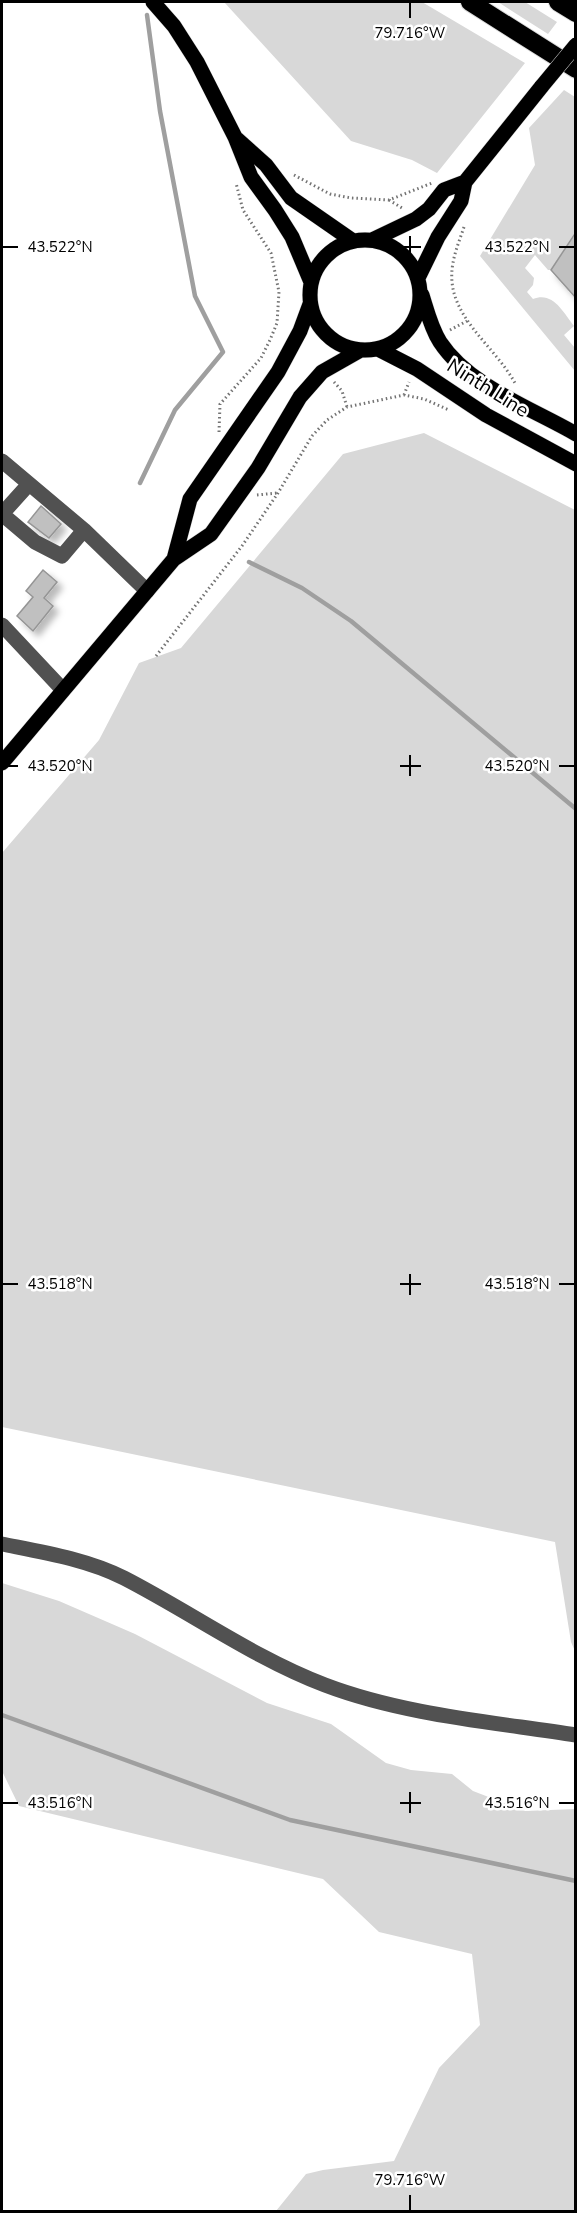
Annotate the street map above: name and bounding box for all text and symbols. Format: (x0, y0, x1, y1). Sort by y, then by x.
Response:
text: 79.716°W (375, 23, 446, 43)
text: 43.522°N (27, 237, 93, 257)
text: 43.522°N (484, 237, 550, 257)
street label: Ninth Line (442, 352, 534, 424)
text: 43.520°N (27, 756, 93, 776)
text: 43.520°N (484, 756, 550, 776)
text: 43.518°N (27, 1274, 93, 1294)
text: 43.518°N (484, 1274, 550, 1294)
text: 43.516°N (27, 1793, 93, 1813)
text: 43.516°N (484, 1793, 550, 1813)
text: 79.716°W (375, 2170, 446, 2190)

